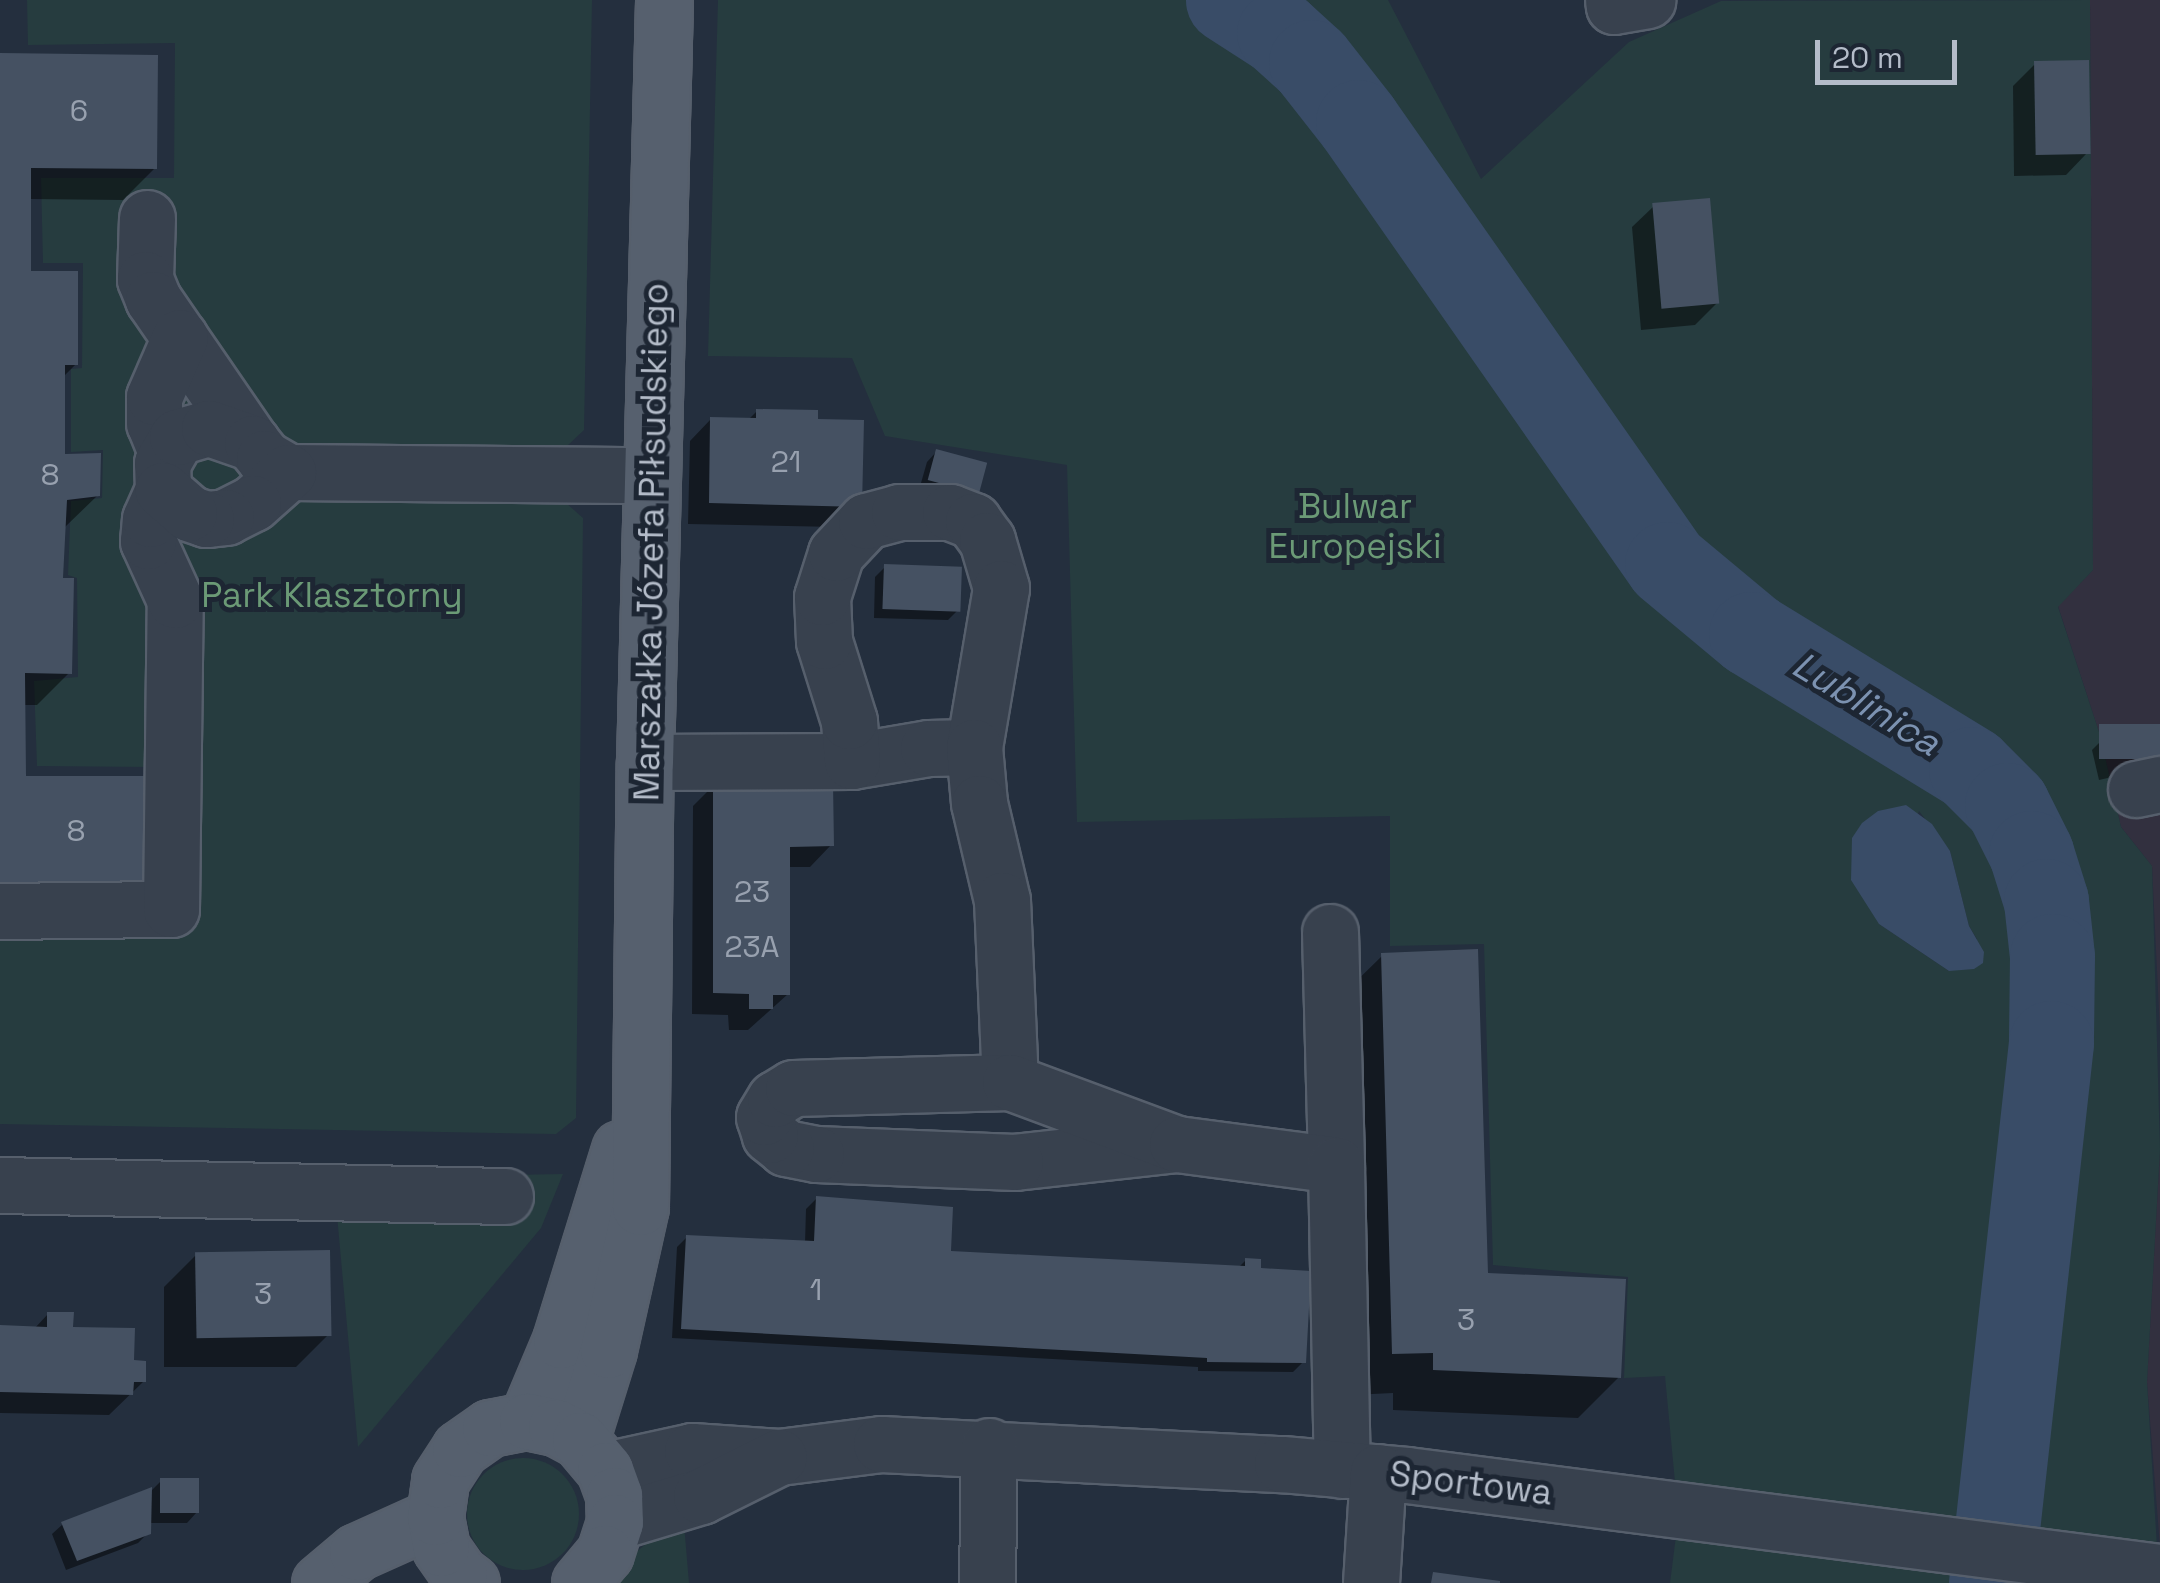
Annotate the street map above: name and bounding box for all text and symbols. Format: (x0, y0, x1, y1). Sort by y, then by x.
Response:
scale bar (1820, 20, 1962, 82)
text: 20 m (1832, 38, 1903, 77)
house number: 6 (70, 93, 88, 129)
street label: Marszałka Józefa Piłsudskiego (625, 282, 677, 802)
house number: 21 (771, 444, 801, 480)
house number: 8 (41, 457, 59, 493)
park label: Bulwar Europejski (1268, 485, 1442, 567)
park label: Park Klasztorny (201, 574, 463, 616)
water label: Lublinica (1784, 642, 1948, 766)
house number: 8 (67, 813, 85, 849)
house number: 23 (734, 874, 770, 910)
house number: 23A (724, 929, 780, 965)
house number: 1 (810, 1272, 822, 1308)
house number: 3 (254, 1276, 272, 1312)
house number: 3 (1457, 1302, 1475, 1338)
street label: Sportowa (1387, 1452, 1555, 1514)

